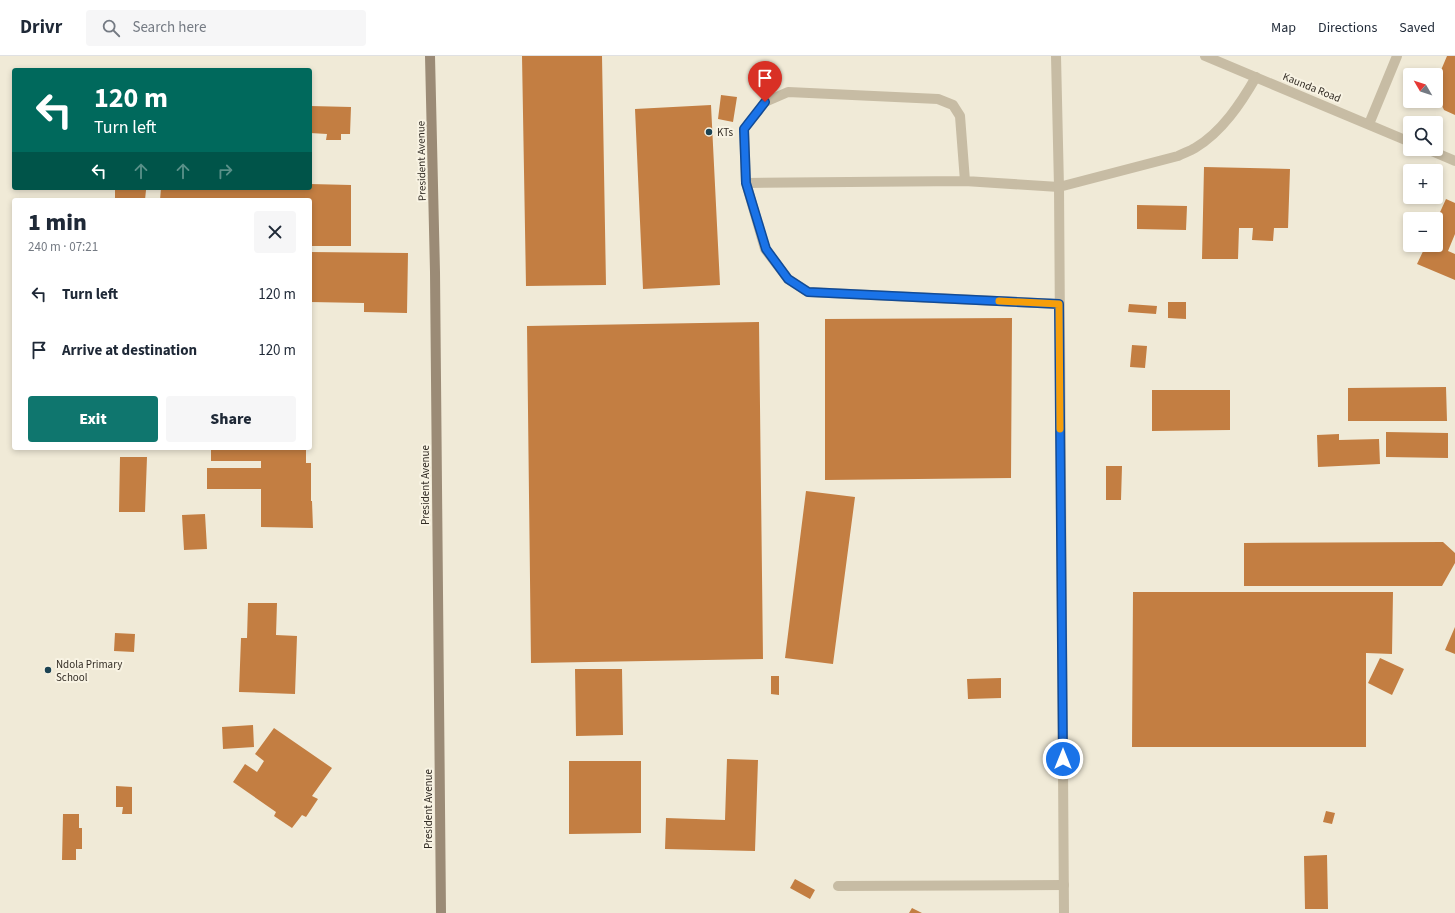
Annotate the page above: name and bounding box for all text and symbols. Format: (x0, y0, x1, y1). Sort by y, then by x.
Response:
search box (86, 10, 366, 46)
text: Drivr (20, 14, 62, 41)
icon: search (100, 17, 122, 39)
text: Search here (132, 17, 206, 38)
text: Map (1271, 18, 1296, 38)
text: Directions (1318, 18, 1377, 38)
text: Saved (1399, 18, 1435, 38)
pin (748, 61, 782, 102)
icon: arrive (754, 67, 776, 89)
north arrow (1403, 68, 1443, 108)
map controls (1403, 68, 1443, 252)
street label: Kaunda Road (1281, 69, 1343, 106)
text: 120 m (94, 78, 168, 118)
icon: left (28, 84, 80, 136)
text: Turn left (94, 115, 156, 140)
button: search (1403, 116, 1443, 156)
street label: President Avenue (413, 120, 430, 201)
place label: KTs (717, 125, 733, 140)
marker: KTs (704, 127, 714, 137)
icon: left (88, 160, 110, 182)
icon: ahead (130, 160, 152, 182)
icon: ahead (172, 160, 194, 182)
icon: right (214, 160, 236, 182)
button: + (1403, 164, 1443, 204)
text: 1 min (28, 205, 87, 240)
button: close (254, 211, 296, 253)
button: − (1403, 212, 1443, 252)
text: 240 m · 07:21 (28, 238, 98, 256)
icon: left (28, 283, 50, 305)
text: Turn left (62, 284, 118, 305)
text: 120 m (258, 284, 296, 305)
icon: arrive (28, 339, 50, 361)
text: Arrive at destination (62, 340, 197, 361)
text: 120 m (258, 340, 296, 361)
button: Exit (28, 396, 158, 442)
button: Share (166, 396, 296, 442)
street label: President Avenue (418, 444, 433, 525)
place label: Ndola Primary School (56, 657, 122, 685)
marker: Ndola Primary School (43, 665, 53, 675)
position arrow (1042, 738, 1084, 780)
street label: President Avenue (421, 768, 436, 849)

